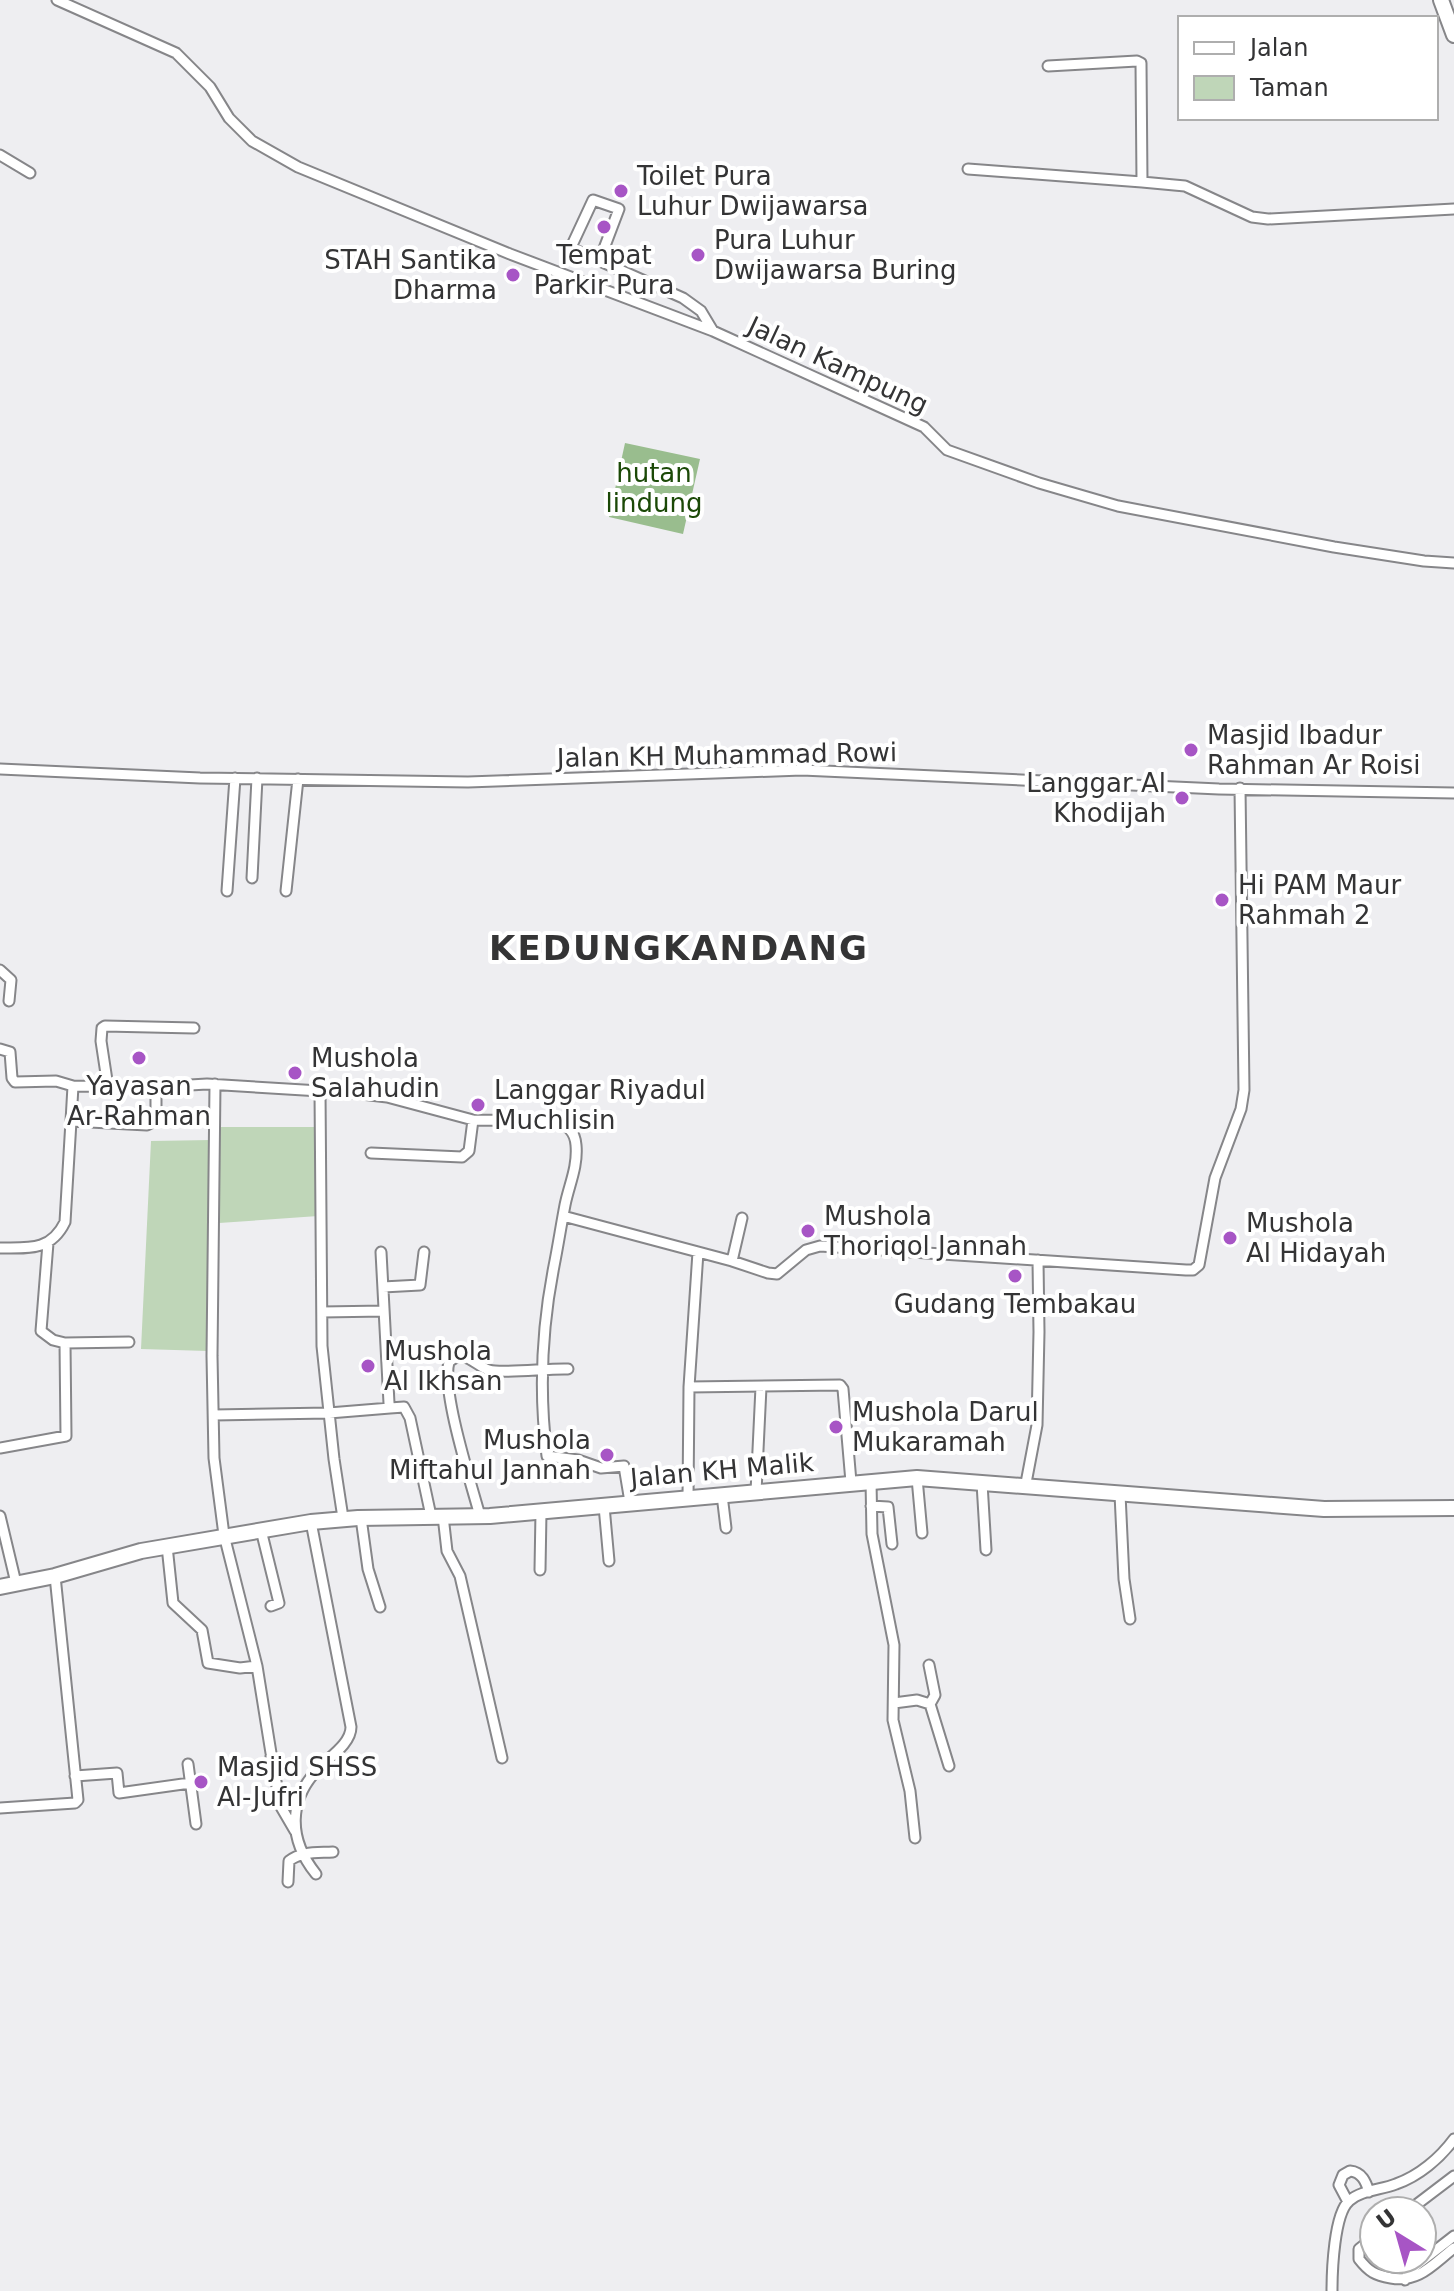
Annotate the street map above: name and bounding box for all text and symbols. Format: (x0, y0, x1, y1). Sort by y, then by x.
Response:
legend (1178, 16, 1438, 120)
text: Jalan (1248, 34, 1308, 62)
text: Taman (1249, 74, 1329, 102)
place label: Toilet Pura Luhur Dwijawarsa (636, 161, 868, 221)
marker: Toilet Pura Luhur Dwijawarsa (612, 182, 630, 200)
marker: Tempat Parkir Pura (595, 218, 613, 236)
place label: Pura Luhur Dwijawarsa Buring (714, 225, 957, 285)
place label: Tempat Parkir Pura (534, 240, 674, 300)
place label: STAH Santika Dharma (324, 245, 497, 305)
marker: Pura Luhur Dwijawarsa Buring (689, 246, 707, 264)
marker: STAH Santika Dharma (504, 266, 522, 284)
street label: Jalan Kampung (741, 309, 933, 420)
park label: hutan lindung (606, 458, 702, 518)
place label: Masjid Ibadur Rahman Ar Roisi (1207, 720, 1420, 780)
street label: Jalan KH Muhammad Rowi (555, 737, 897, 773)
marker: Masjid Ibadur Rahman Ar Roisi (1182, 741, 1200, 759)
place label: Langgar Al Khodijah (1026, 768, 1166, 828)
marker: Langgar Al Khodijah (1173, 789, 1191, 807)
place label: Hi PAM Maur Rahmah 2 (1238, 870, 1401, 930)
marker: Hi PAM Maur Rahmah 2 (1213, 891, 1231, 909)
district label: KEDUNGKANDANG (489, 928, 869, 968)
place label: Mushola Salahudin (311, 1043, 440, 1103)
marker: Yayasan Ar-Rahman (130, 1049, 148, 1067)
marker: Mushola Salahudin (286, 1064, 304, 1082)
place label: Yayasan Ar-Rahman (67, 1071, 211, 1131)
place label: Langgar Riyadul Muchlisin (494, 1075, 706, 1135)
marker: Langgar Riyadul Muchlisin (469, 1096, 487, 1114)
place label: Mushola Thoriqol Jannah (823, 1201, 1027, 1261)
place label: Mushola Al Hidayah (1246, 1208, 1386, 1268)
marker: Mushola Thoriqol Jannah (799, 1222, 817, 1240)
marker: Mushola Al Hidayah (1221, 1229, 1239, 1247)
marker: Gudang Tembakau (1006, 1267, 1024, 1285)
place label: Gudang Tembakau (894, 1289, 1136, 1319)
place label: Mushola Al Ikhsan (384, 1336, 502, 1396)
marker: Mushola Al Ikhsan (359, 1357, 377, 1375)
place label: Mushola Darul Mukaramah (852, 1397, 1039, 1457)
marker: Mushola Darul Mukaramah (827, 1418, 845, 1436)
place label: Mushola Miftahul Jannah (389, 1425, 591, 1485)
marker: Mushola Miftahul Jannah (598, 1446, 616, 1464)
street label: Jalan KH Malik (627, 1447, 815, 1493)
place label: Masjid SHSS Al-Jufri (217, 1752, 377, 1812)
marker: Masjid SHSS Al-Jufri (192, 1773, 210, 1791)
north arrow (1358, 2195, 1438, 2275)
text: U (1372, 2204, 1401, 2235)

